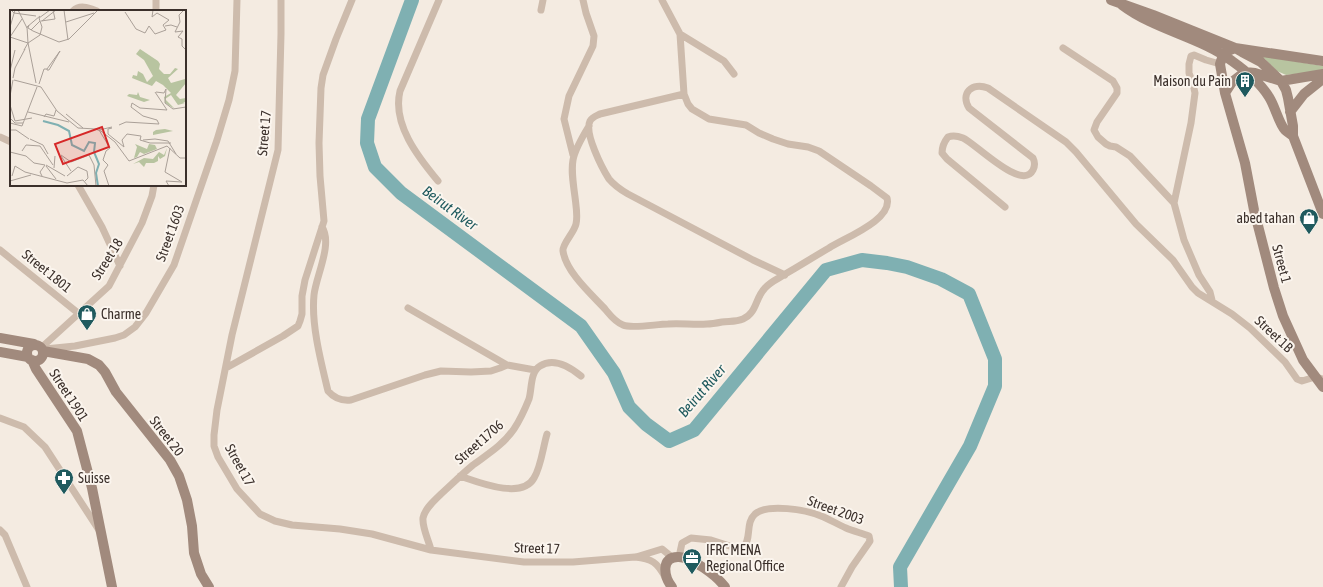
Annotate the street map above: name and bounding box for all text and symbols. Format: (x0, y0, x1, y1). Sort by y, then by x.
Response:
inset map (10, 10, 186, 186)
building icon: Maison du Pain (1234, 70, 1256, 98)
place label: Maison du Pain (1153, 73, 1231, 89)
street label: Street 17 (254, 109, 274, 157)
water label: Beirut River (420, 182, 481, 234)
street label: Street 1603 (152, 203, 188, 263)
shop icon: abed tahan (1298, 207, 1320, 235)
place label: abed tahan (1236, 210, 1295, 226)
street label: Street 18 (88, 235, 126, 283)
street label: Street 1 (1269, 243, 1295, 285)
street label: Street 1801 (19, 246, 75, 296)
shop icon: Charme (76, 303, 98, 331)
place label: Charme (101, 306, 141, 322)
street label: Street 1B (1252, 313, 1296, 356)
water label: Beirut River (674, 361, 729, 420)
street label: Street 1901 (46, 366, 92, 424)
street label: Street 20 (147, 413, 188, 459)
street label: Street 1706 (451, 416, 507, 467)
street label: Street 17 (222, 441, 258, 489)
pharmacy icon: Suisse (53, 467, 75, 495)
place label: Suisse (78, 470, 110, 486)
street label: Street 2003 (806, 492, 866, 528)
street label: Street 17 (514, 539, 560, 557)
place label: IFRC MENA Regional Office (706, 542, 785, 574)
office icon: IFRC MENA Regional Office (681, 547, 703, 575)

